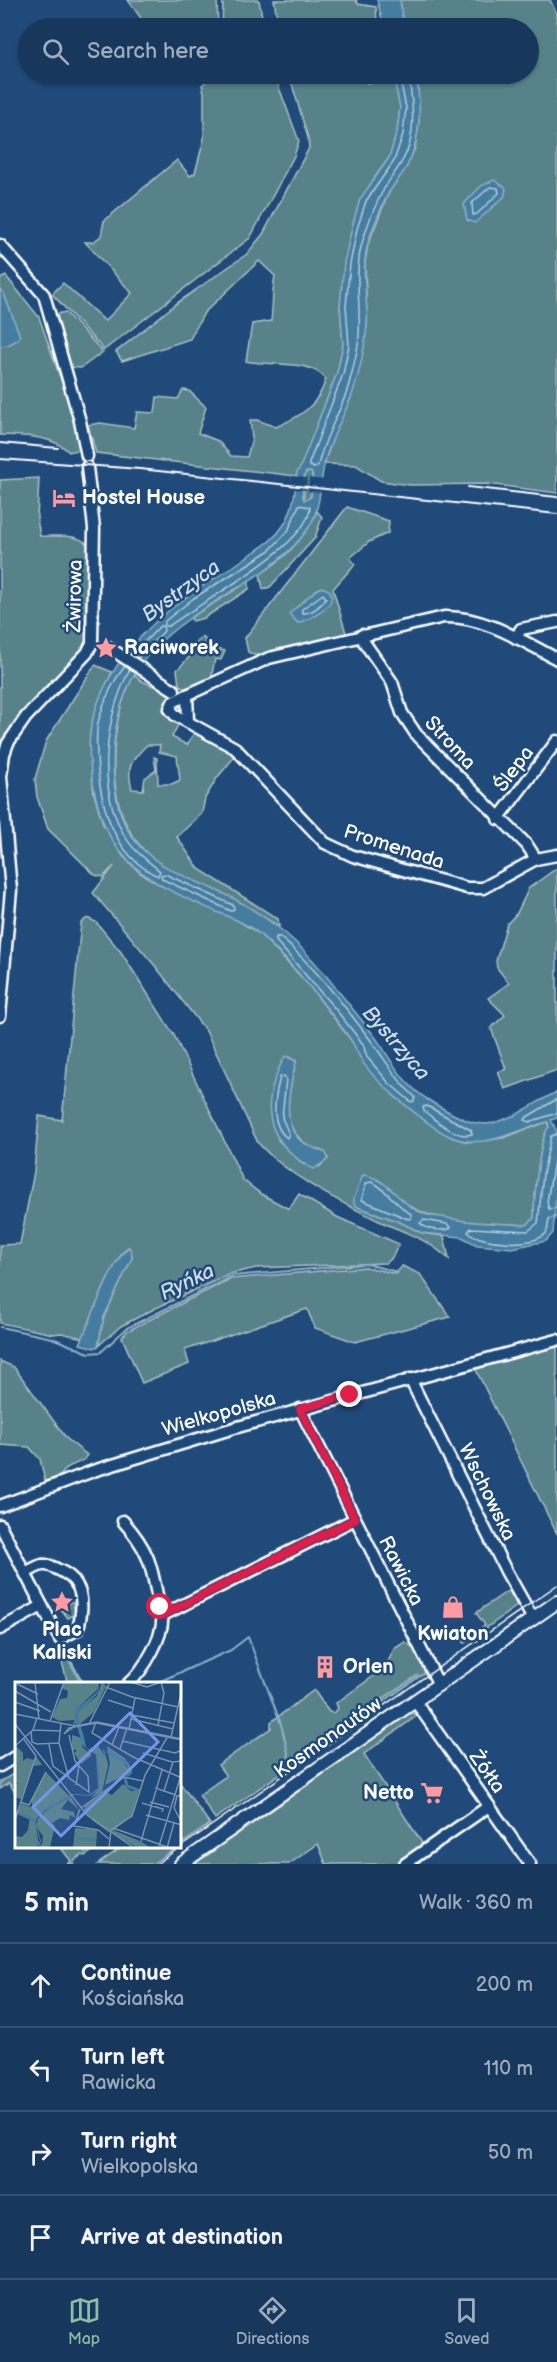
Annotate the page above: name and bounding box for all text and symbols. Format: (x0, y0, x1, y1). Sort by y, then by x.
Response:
search box (18, 18, 539, 84)
icon: search (39, 35, 72, 68)
text: Search here (87, 38, 209, 65)
hotel icon: Hostel House (51, 485, 77, 511)
place label: Hostel House (82, 486, 205, 510)
water label: Bystrzyca (137, 554, 225, 628)
street label: Żwirowa (61, 559, 88, 634)
place icon: Raciworek (93, 635, 119, 661)
place label: Raciworek (124, 636, 219, 660)
street label: Stroma (419, 711, 481, 775)
street label: Ślepa (488, 741, 539, 797)
street label: Promenada (341, 819, 447, 875)
water label: Bystrzyca (357, 1001, 435, 1085)
water label: Ryńka (156, 1258, 218, 1306)
route end (336, 1381, 362, 1407)
street label: Wielkopolska (159, 1386, 279, 1442)
street label: Wschowska (453, 1439, 521, 1545)
street label: Rawicka (373, 1532, 429, 1610)
place icon: Plac Kaliski (49, 1589, 75, 1615)
route start (146, 1593, 172, 1619)
shop icon: Kwiaton (440, 1594, 466, 1620)
place label: Plac Kaliski (32, 1618, 92, 1665)
place label: Kwiaton (417, 1622, 489, 1646)
building icon: Orlen (312, 1654, 338, 1680)
place label: Orlen (343, 1655, 393, 1679)
inset map (15, 1682, 182, 1849)
street label: Kosmonautów (270, 1692, 387, 1784)
street label: Żółta (463, 1745, 511, 1798)
supermarket icon: Netto (419, 1780, 445, 1806)
place label: Netto (363, 1781, 414, 1805)
text: 5 min (24, 1888, 89, 1919)
text: Walk · 360 m (419, 1891, 533, 1915)
text: Continue (81, 1960, 171, 1987)
icon: ahead (24, 1969, 57, 2002)
text: 200 m (476, 1973, 533, 1997)
text: Kościańska (81, 1987, 184, 2011)
text: Turn left (81, 2044, 165, 2071)
icon: left (24, 2053, 57, 2086)
text: 110 m (484, 2057, 533, 2081)
text: Rawicka (81, 2071, 156, 2095)
text: Turn right (81, 2128, 177, 2155)
icon: right (24, 2137, 57, 2170)
text: 50 m (488, 2141, 533, 2165)
text: Wielkopolska (81, 2155, 198, 2179)
icon: arrive (24, 2221, 57, 2254)
text: Arrive at destination (81, 2224, 283, 2251)
tab: Map (68, 2294, 101, 2349)
tab: Directions (236, 2294, 309, 2349)
tab: Saved (444, 2294, 489, 2349)

